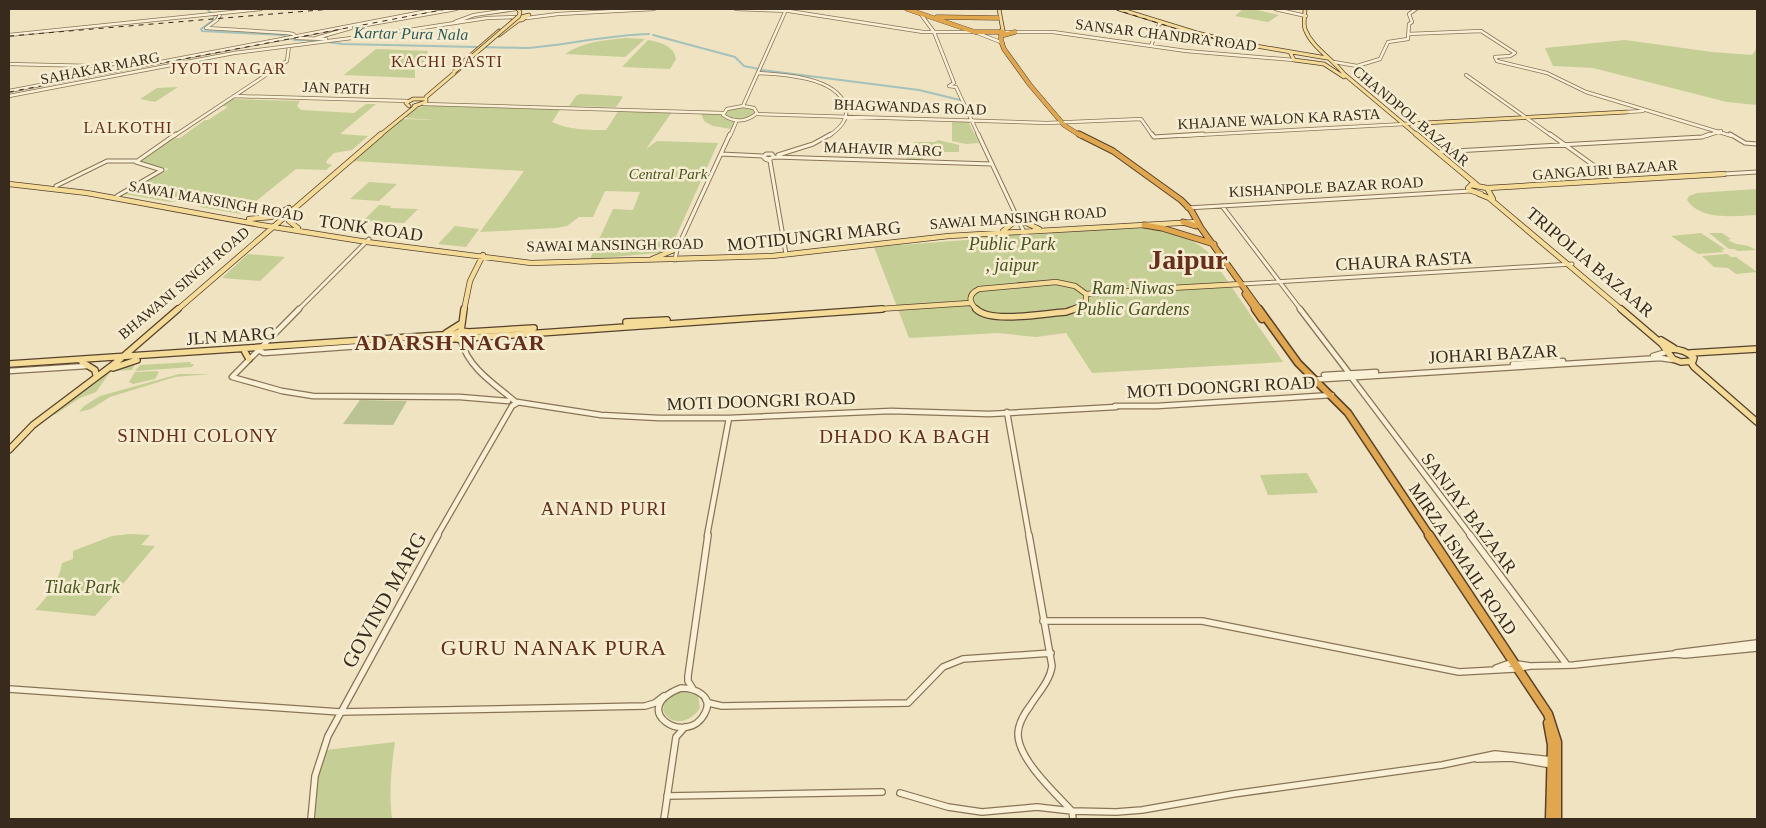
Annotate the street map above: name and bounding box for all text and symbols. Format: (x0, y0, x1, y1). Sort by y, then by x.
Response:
street label: SANSAR CHANDRA ROAD (1074, 16, 1258, 54)
water label: Kartar Pura Nala (353, 24, 468, 43)
street label: SAHAKAR MARG (39, 49, 161, 87)
district label: KACHI BASTI (391, 53, 503, 70)
district label: JYOTI NAGAR (170, 60, 286, 77)
street label: CHANDPOL BAZAAR (1350, 63, 1472, 169)
street label: JAN PATH (302, 79, 370, 97)
street label: BHAGWANDAS ROAD (833, 96, 987, 118)
street label: KHAJANE WALON KA RASTA (1177, 106, 1381, 132)
district label: LALKOTHI (84, 119, 172, 136)
street label: MAHAVIR MARG (824, 139, 943, 159)
street label: GANGAURI BAZAAR (1532, 157, 1678, 183)
park label: Central Park (629, 166, 708, 182)
street label: KISHANPOLE BAZAR ROAD (1228, 174, 1424, 200)
street label: SAWAI MANSINGH ROAD (127, 178, 305, 224)
street label: TRIPOLIA BAZAAR (1522, 203, 1658, 321)
street label: SAWAI MANSINGH ROAD (929, 204, 1107, 232)
street label: TONK ROAD (318, 211, 424, 245)
street label: MOTIDUNGRI MARG (726, 217, 902, 255)
street label: BHAWANI SINGH ROAD (115, 224, 253, 342)
park label: Public Park , jaipur (968, 234, 1056, 275)
street label: SAWAI MANSINGH ROAD (526, 235, 704, 255)
district label: Jaipur (1148, 244, 1228, 275)
street label: CHAURA RASTA (1335, 247, 1473, 275)
park label: Ram Niwas Public Gardens (1076, 278, 1189, 319)
street label: JLN MARG (186, 323, 276, 349)
district label: ADARSH NAGAR (354, 330, 546, 355)
street label: JOHARI BAZAR (1428, 341, 1558, 367)
street label: MOTI DOONGRI ROAD (1126, 372, 1316, 402)
street label: MOTI DOONGRI ROAD (666, 388, 856, 414)
district label: SINDHI COLONY (117, 425, 279, 446)
district label: DHADO KA BAGH (819, 426, 991, 447)
street label: SANJAY BAZAAR (1417, 449, 1521, 577)
street label: MIRZA ISMAIL ROAD (1405, 479, 1521, 639)
district label: ANAND PURI (541, 498, 667, 519)
street label: GOVIND MARG (337, 528, 431, 672)
park label: Tilak Park (44, 577, 121, 597)
district label: GURU NANAK PURA (441, 635, 667, 660)

